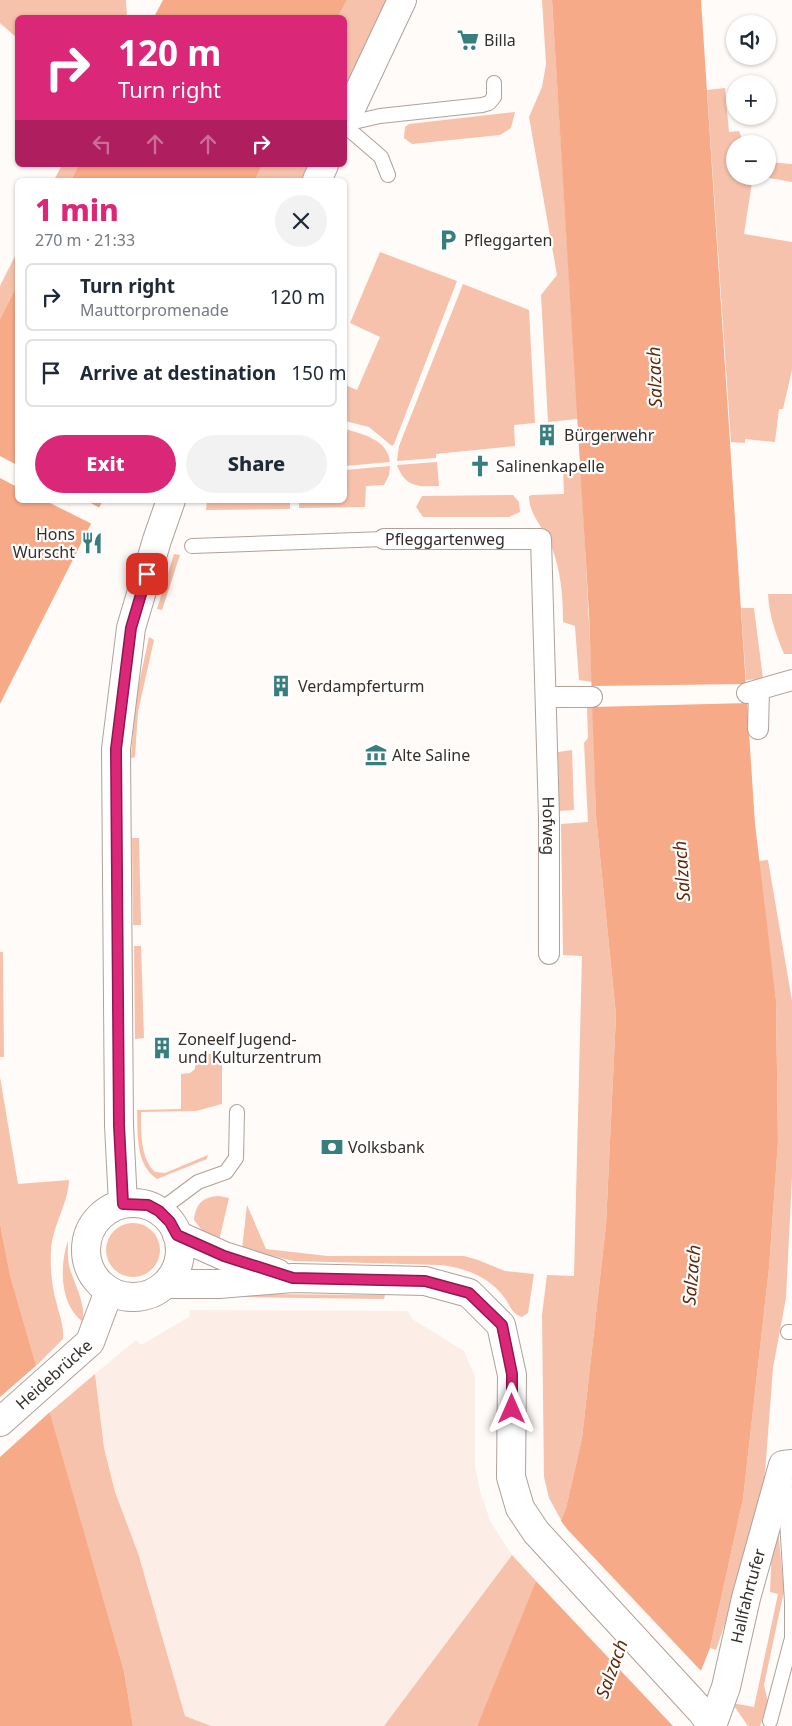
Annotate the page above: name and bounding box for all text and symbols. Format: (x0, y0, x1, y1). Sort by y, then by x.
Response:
map controls (726, 15, 776, 185)
button: sound (726, 15, 776, 65)
supermarket icon: Billa (455, 27, 481, 53)
text: 120 m (118, 29, 221, 76)
place label: Billa (484, 29, 516, 51)
icon: right (35, 35, 100, 100)
text: Turn right (118, 74, 221, 104)
button: + (726, 75, 776, 125)
icon: left (88, 130, 116, 158)
icon: ahead (141, 130, 169, 158)
icon: ahead (194, 130, 222, 158)
icon: right (247, 130, 275, 158)
button: − (726, 135, 776, 185)
text: 1 min (35, 189, 119, 230)
button: close (275, 195, 327, 247)
parking icon: Pfleggarten (435, 227, 461, 253)
text: 270 m · 21:33 (35, 229, 135, 251)
place label: Pfleggarten (464, 229, 552, 251)
text: Turn right (80, 273, 175, 299)
icon: right (37, 283, 65, 311)
text: 120 m (270, 284, 325, 310)
text: Mauttorpromenade (80, 299, 229, 321)
water label: Salzach (641, 346, 667, 408)
icon: arrive (37, 359, 65, 387)
text: Arrive at destination (80, 360, 276, 386)
text: 150 m (291, 360, 347, 386)
building icon: Bürgerwehr (534, 422, 560, 448)
place label: Bürgerwehr (564, 424, 655, 446)
button: Exit (35, 435, 176, 493)
button: Share (186, 435, 327, 493)
church icon: Salinenkapelle (467, 453, 493, 479)
place label: Salinenkapelle (496, 455, 604, 477)
place label: Hons Wurscht (13, 523, 75, 563)
street label: Pfleggartenweg (385, 528, 505, 550)
restaurant icon: Hons Wurscht (79, 530, 105, 556)
pin (126, 553, 168, 595)
icon: arrive (133, 560, 161, 588)
building icon: Verdampferturm (268, 673, 294, 699)
place label: Verdampferturm (298, 675, 425, 697)
museum icon: Alte Saline (363, 742, 389, 768)
place label: Alte Saline (392, 744, 470, 766)
street label: Hofweg (537, 796, 560, 855)
water label: Salzach (667, 840, 695, 902)
place label: Zoneelf Jugend- und Kulturzentrum (178, 1028, 322, 1068)
building icon: Zoneelf Jugend- und Kulturzentrum (149, 1035, 175, 1061)
bank icon: Volksbank (319, 1134, 345, 1160)
place label: Volksbank (348, 1136, 425, 1158)
water label: Salzach (676, 1244, 706, 1306)
street label: Heidebrücke (11, 1334, 97, 1414)
position arrow (485, 1382, 537, 1434)
street label: Hallfahrtufer (725, 1546, 770, 1645)
water label: Salzach (589, 1636, 633, 1701)

